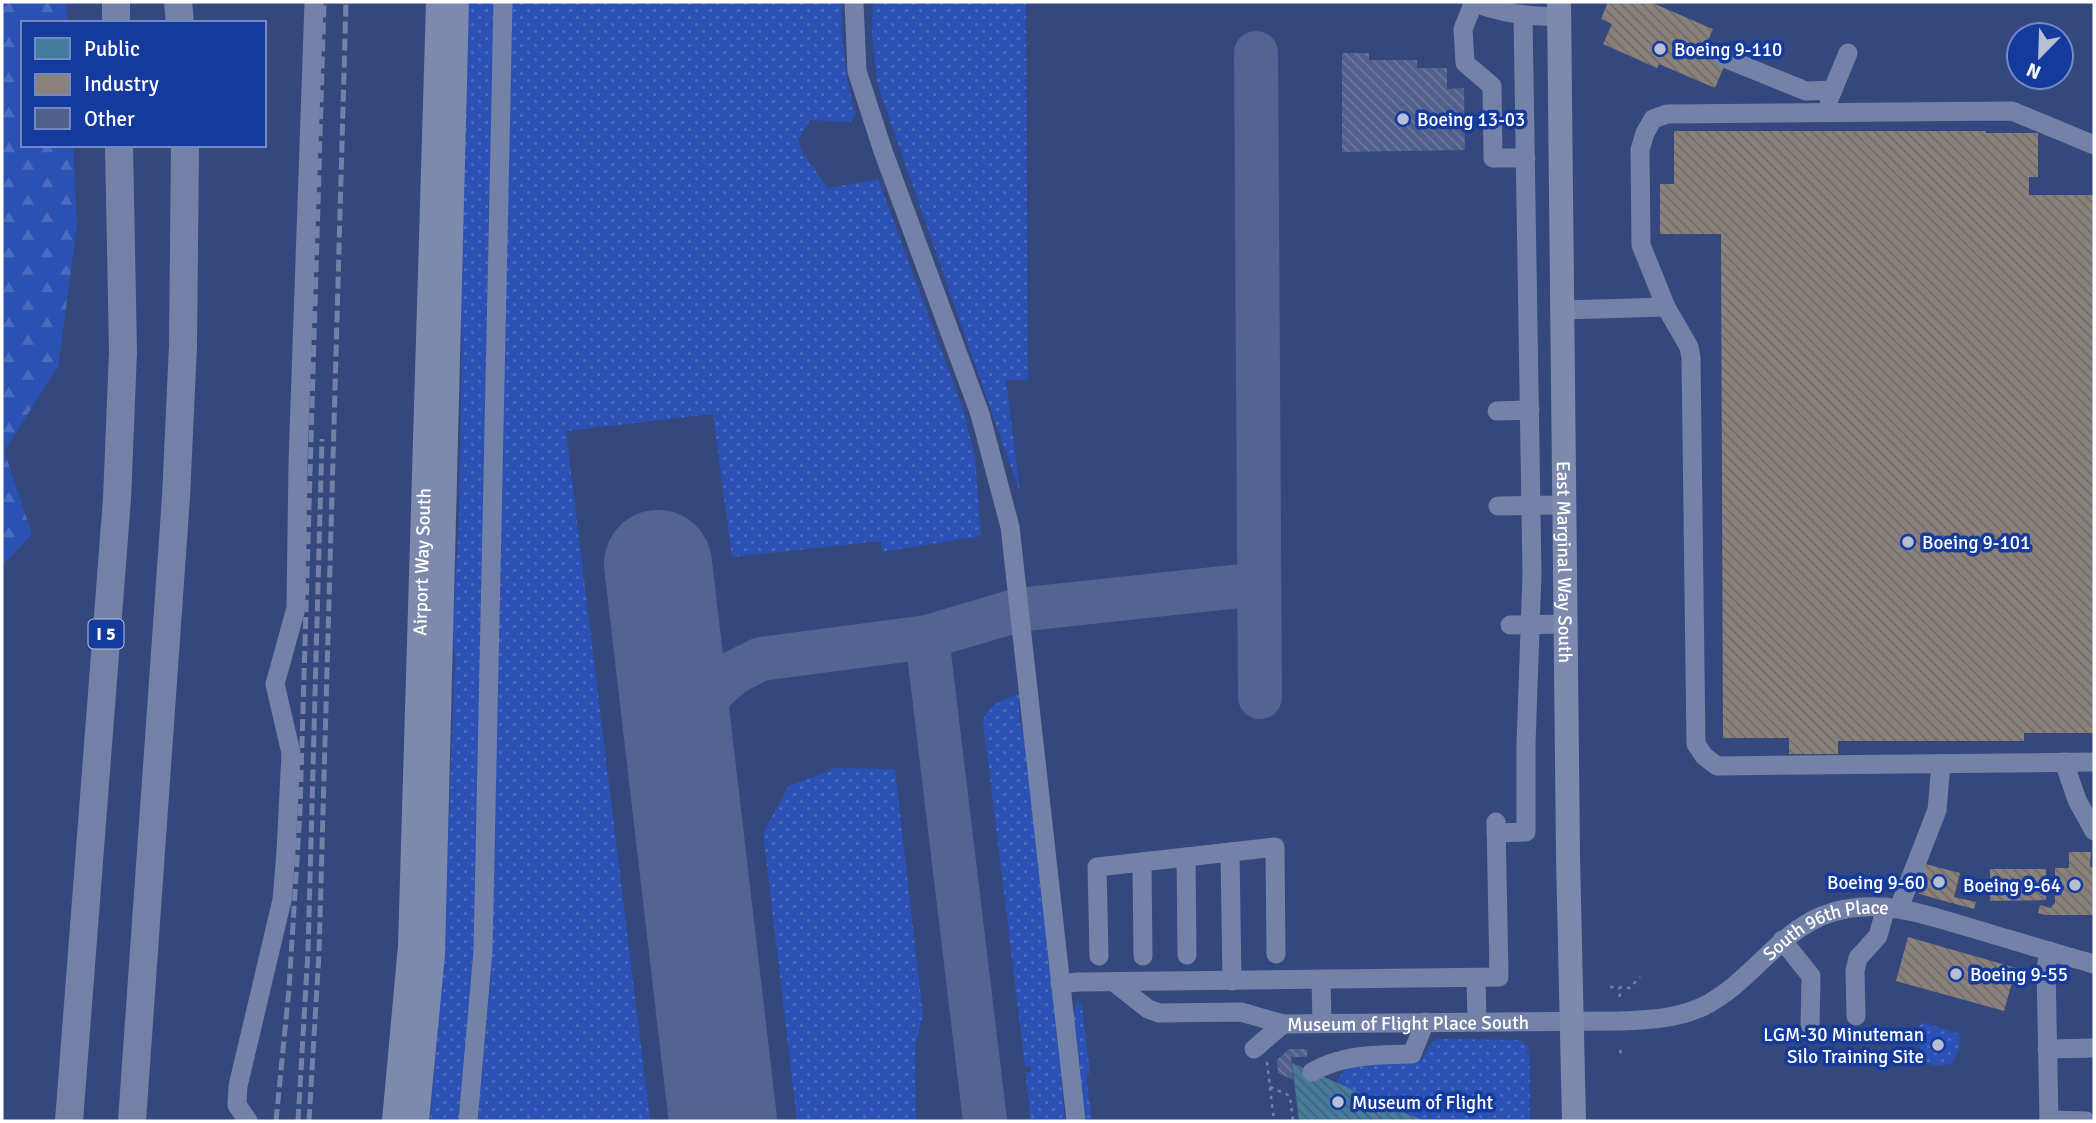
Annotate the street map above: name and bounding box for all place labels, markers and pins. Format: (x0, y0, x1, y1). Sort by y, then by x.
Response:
place label: Boeing 9-110 (1674, 38, 1782, 62)
marker: Boeing 9-110 (1652, 41, 1668, 57)
place label: Boeing 13-03 (1417, 108, 1525, 132)
marker: Boeing 13-03 (1395, 111, 1411, 127)
place label: Boeing 9-101 (1922, 531, 2030, 555)
marker: Boeing 9-101 (1900, 534, 1916, 550)
place label: Boeing 9-60 (1827, 871, 1925, 895)
marker: Boeing 9-60 (1931, 874, 1947, 890)
place label: Boeing 9-64 (1963, 874, 2061, 898)
marker: Boeing 9-64 (2067, 877, 2083, 893)
place label: Boeing 9-55 (1970, 963, 2068, 987)
marker: Boeing 9-55 (1948, 966, 1964, 982)
place label: LGM-30 Minuteman Silo Training Site (1763, 1023, 1924, 1069)
marker: LGM-30 Minuteman Silo Training Site (1930, 1037, 1946, 1053)
place label: Museum of Flight (1352, 1091, 1493, 1115)
marker: Museum of Flight (1330, 1094, 1346, 1110)

